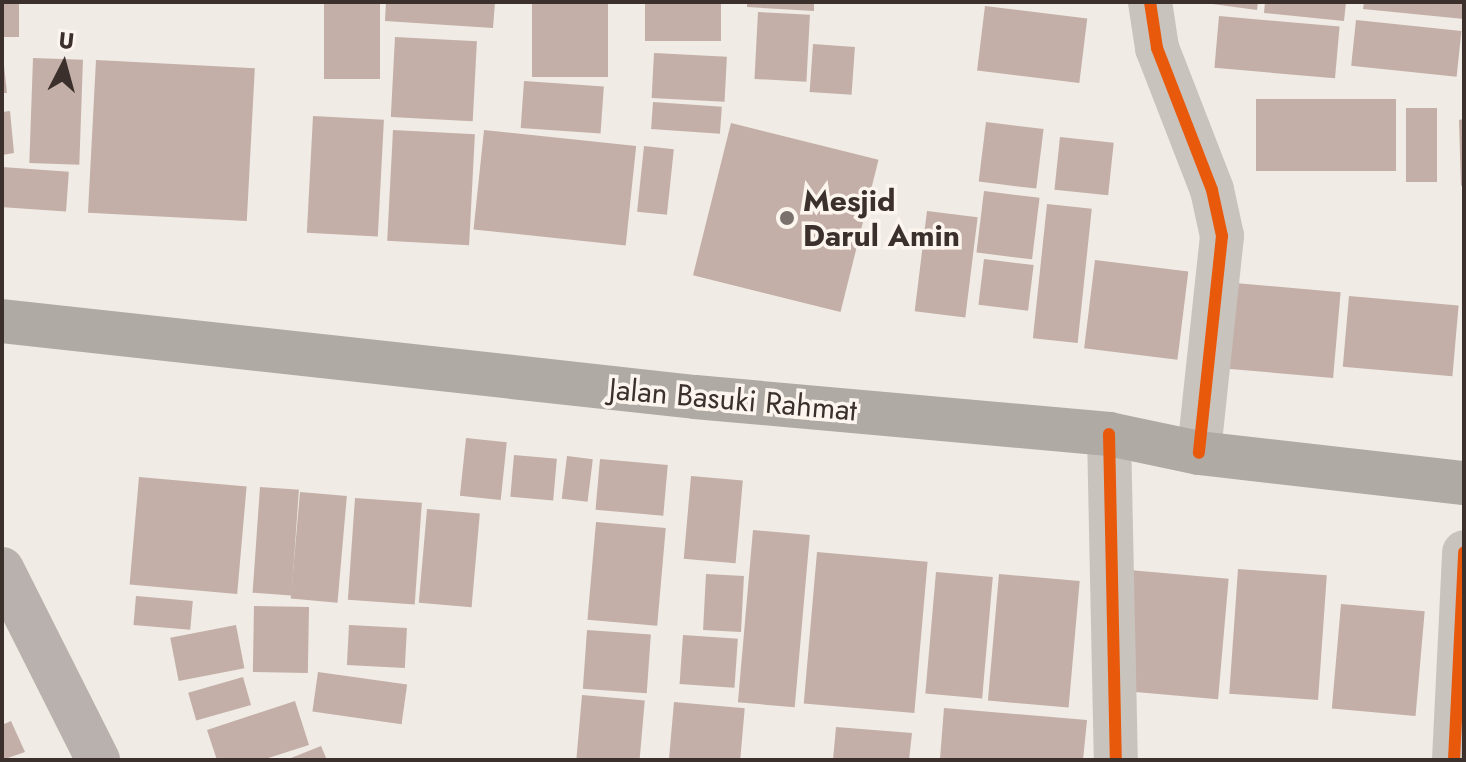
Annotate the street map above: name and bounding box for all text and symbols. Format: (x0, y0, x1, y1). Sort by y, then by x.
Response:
text: U (57, 23, 76, 57)
north arrow (24, 24, 104, 104)
place label: Mesjid Darul Amin (803, 183, 960, 254)
marker: Mesjid Darul Amin (778, 209, 796, 227)
street label: Jalan Basuki Rahmat (608, 371, 858, 429)

